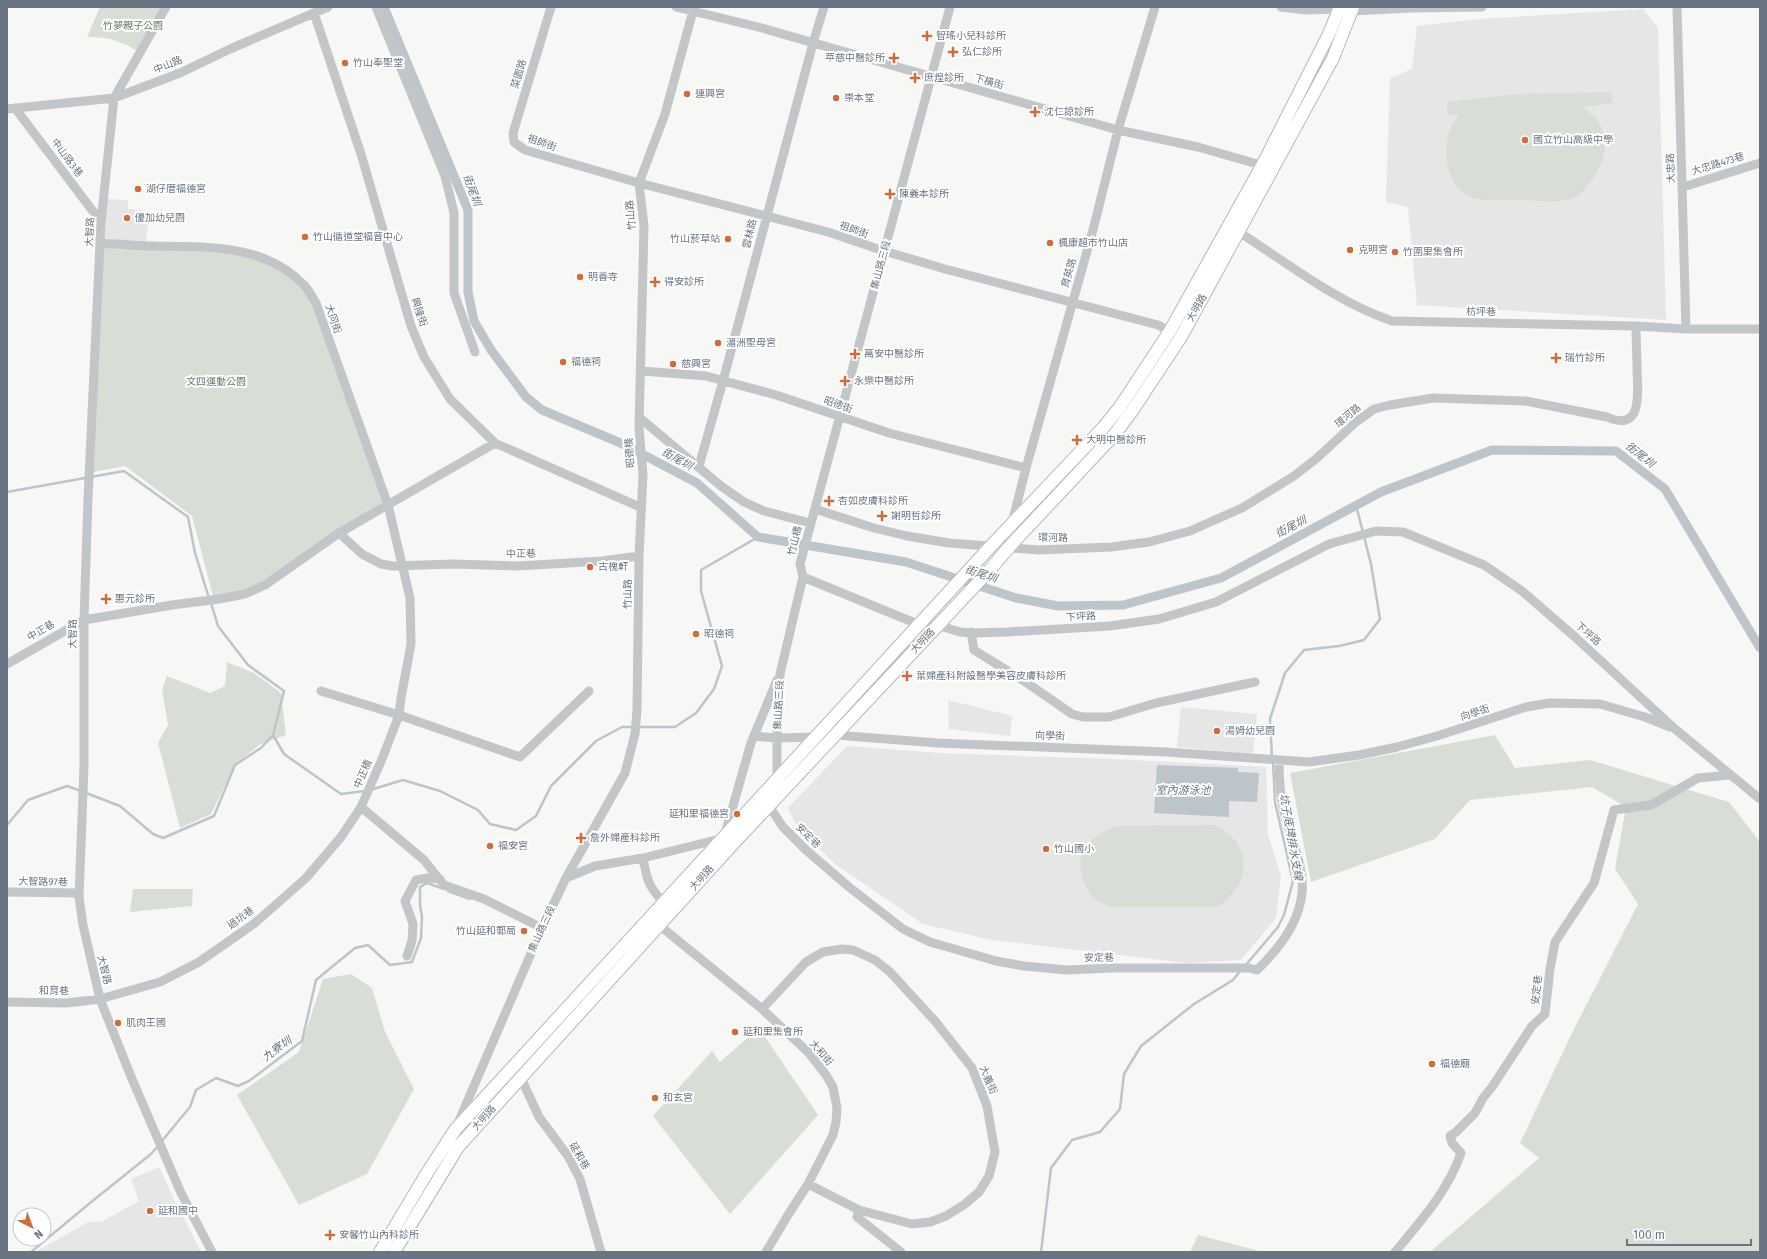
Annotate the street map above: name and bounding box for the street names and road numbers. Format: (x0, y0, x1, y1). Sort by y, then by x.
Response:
street label: 中山路 (152, 54, 184, 76)
street label: 菜園路 (509, 58, 529, 90)
street label: 下橫街 (973, 72, 1005, 92)
street label: 祖師街 (526, 132, 558, 154)
street label: 中山路3巷 (49, 136, 85, 180)
street label: 大忠路473巷 (1690, 150, 1746, 178)
street label: 大忠路 (1664, 153, 1678, 183)
street label: 竹山路 (624, 200, 638, 230)
street label: 大智路 (83, 217, 97, 247)
street label: 雲林路 (741, 218, 759, 250)
street label: 祖師街 (838, 219, 870, 241)
street label: 集山路三段 (869, 239, 893, 291)
street label: 育英路 (1059, 257, 1079, 289)
street label: 大明路 (1184, 292, 1210, 324)
street label: 興隆街 (409, 296, 429, 328)
street label: 大同街 (322, 303, 344, 335)
street label: 枋坪巷 (1466, 306, 1496, 318)
street label: 昭德街 (822, 394, 854, 416)
street label: 環河路 (1333, 402, 1363, 430)
street label: 昭德橋 (623, 438, 637, 468)
street label: 竹山橋 (786, 525, 804, 557)
street label: 環河路 (1038, 532, 1068, 544)
street label: 中正巷 (506, 548, 536, 560)
street label: 竹山路 (622, 579, 634, 609)
street label: 下坪路 (1066, 610, 1096, 624)
street label: 中正巷 (25, 618, 57, 644)
street label: 大智路 (67, 619, 79, 649)
street label: 下坪路 (1573, 620, 1603, 648)
street label: 大明路 (908, 626, 938, 656)
street label: 集山路三段 (772, 680, 786, 730)
street label: 向學街 (1459, 703, 1491, 723)
street label: 向學街 (1035, 729, 1065, 743)
street label: 中正橋 (351, 758, 375, 790)
street label: 安定巷 (793, 821, 823, 851)
street label: 大明路 (688, 863, 716, 893)
street label: 大智路97巷 (18, 876, 68, 888)
street label: 過坑巷 (225, 904, 257, 932)
street label: 集山路三段 (526, 904, 558, 954)
street label: 安定巷 (1084, 952, 1114, 964)
street label: 大智路 (95, 954, 113, 986)
street label: 安定巷 (1529, 974, 1545, 1006)
street label: 和育巷 (39, 985, 69, 997)
street label: 大和街 (807, 1038, 835, 1068)
street label: 大義街 (977, 1064, 999, 1096)
street label: 大明路 (470, 1103, 498, 1133)
street label: 延和巷 (566, 1140, 592, 1172)

